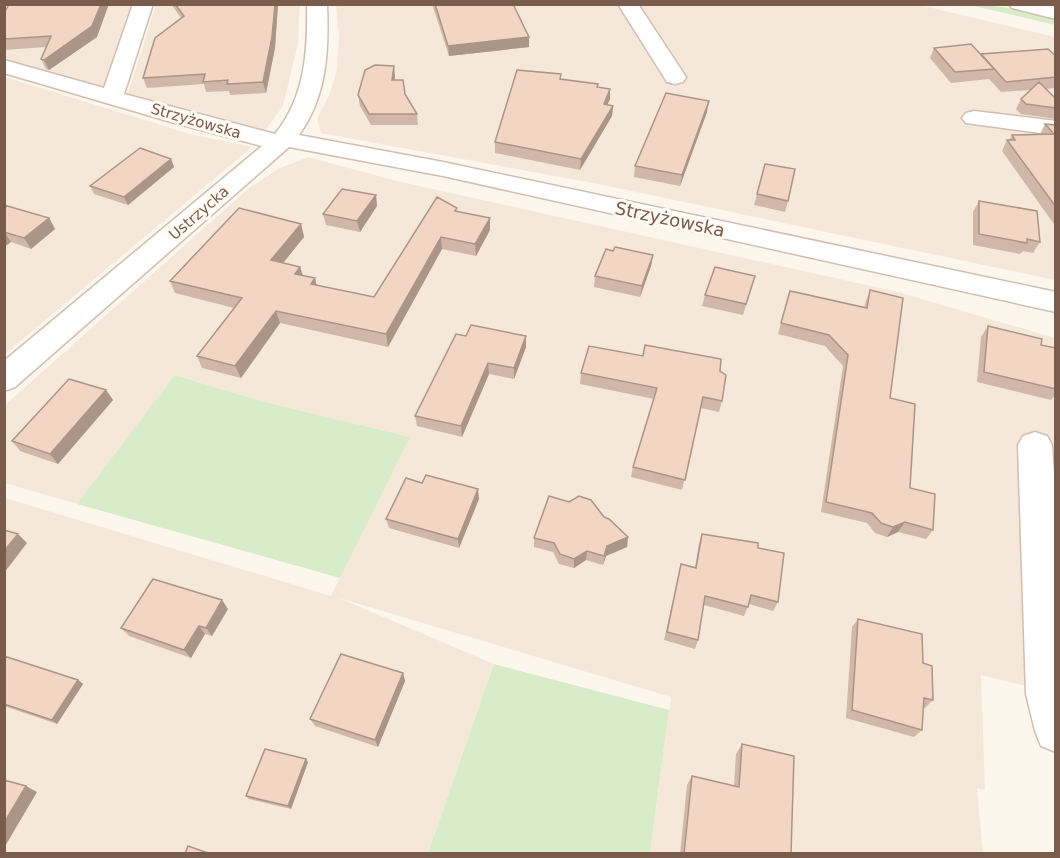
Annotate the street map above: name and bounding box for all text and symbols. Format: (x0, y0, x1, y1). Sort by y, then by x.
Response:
street label: Strzyżowska (149, 100, 243, 142)
street label: Ustrzycka (165, 182, 233, 244)
street label: Strzyżowska (613, 197, 727, 241)

